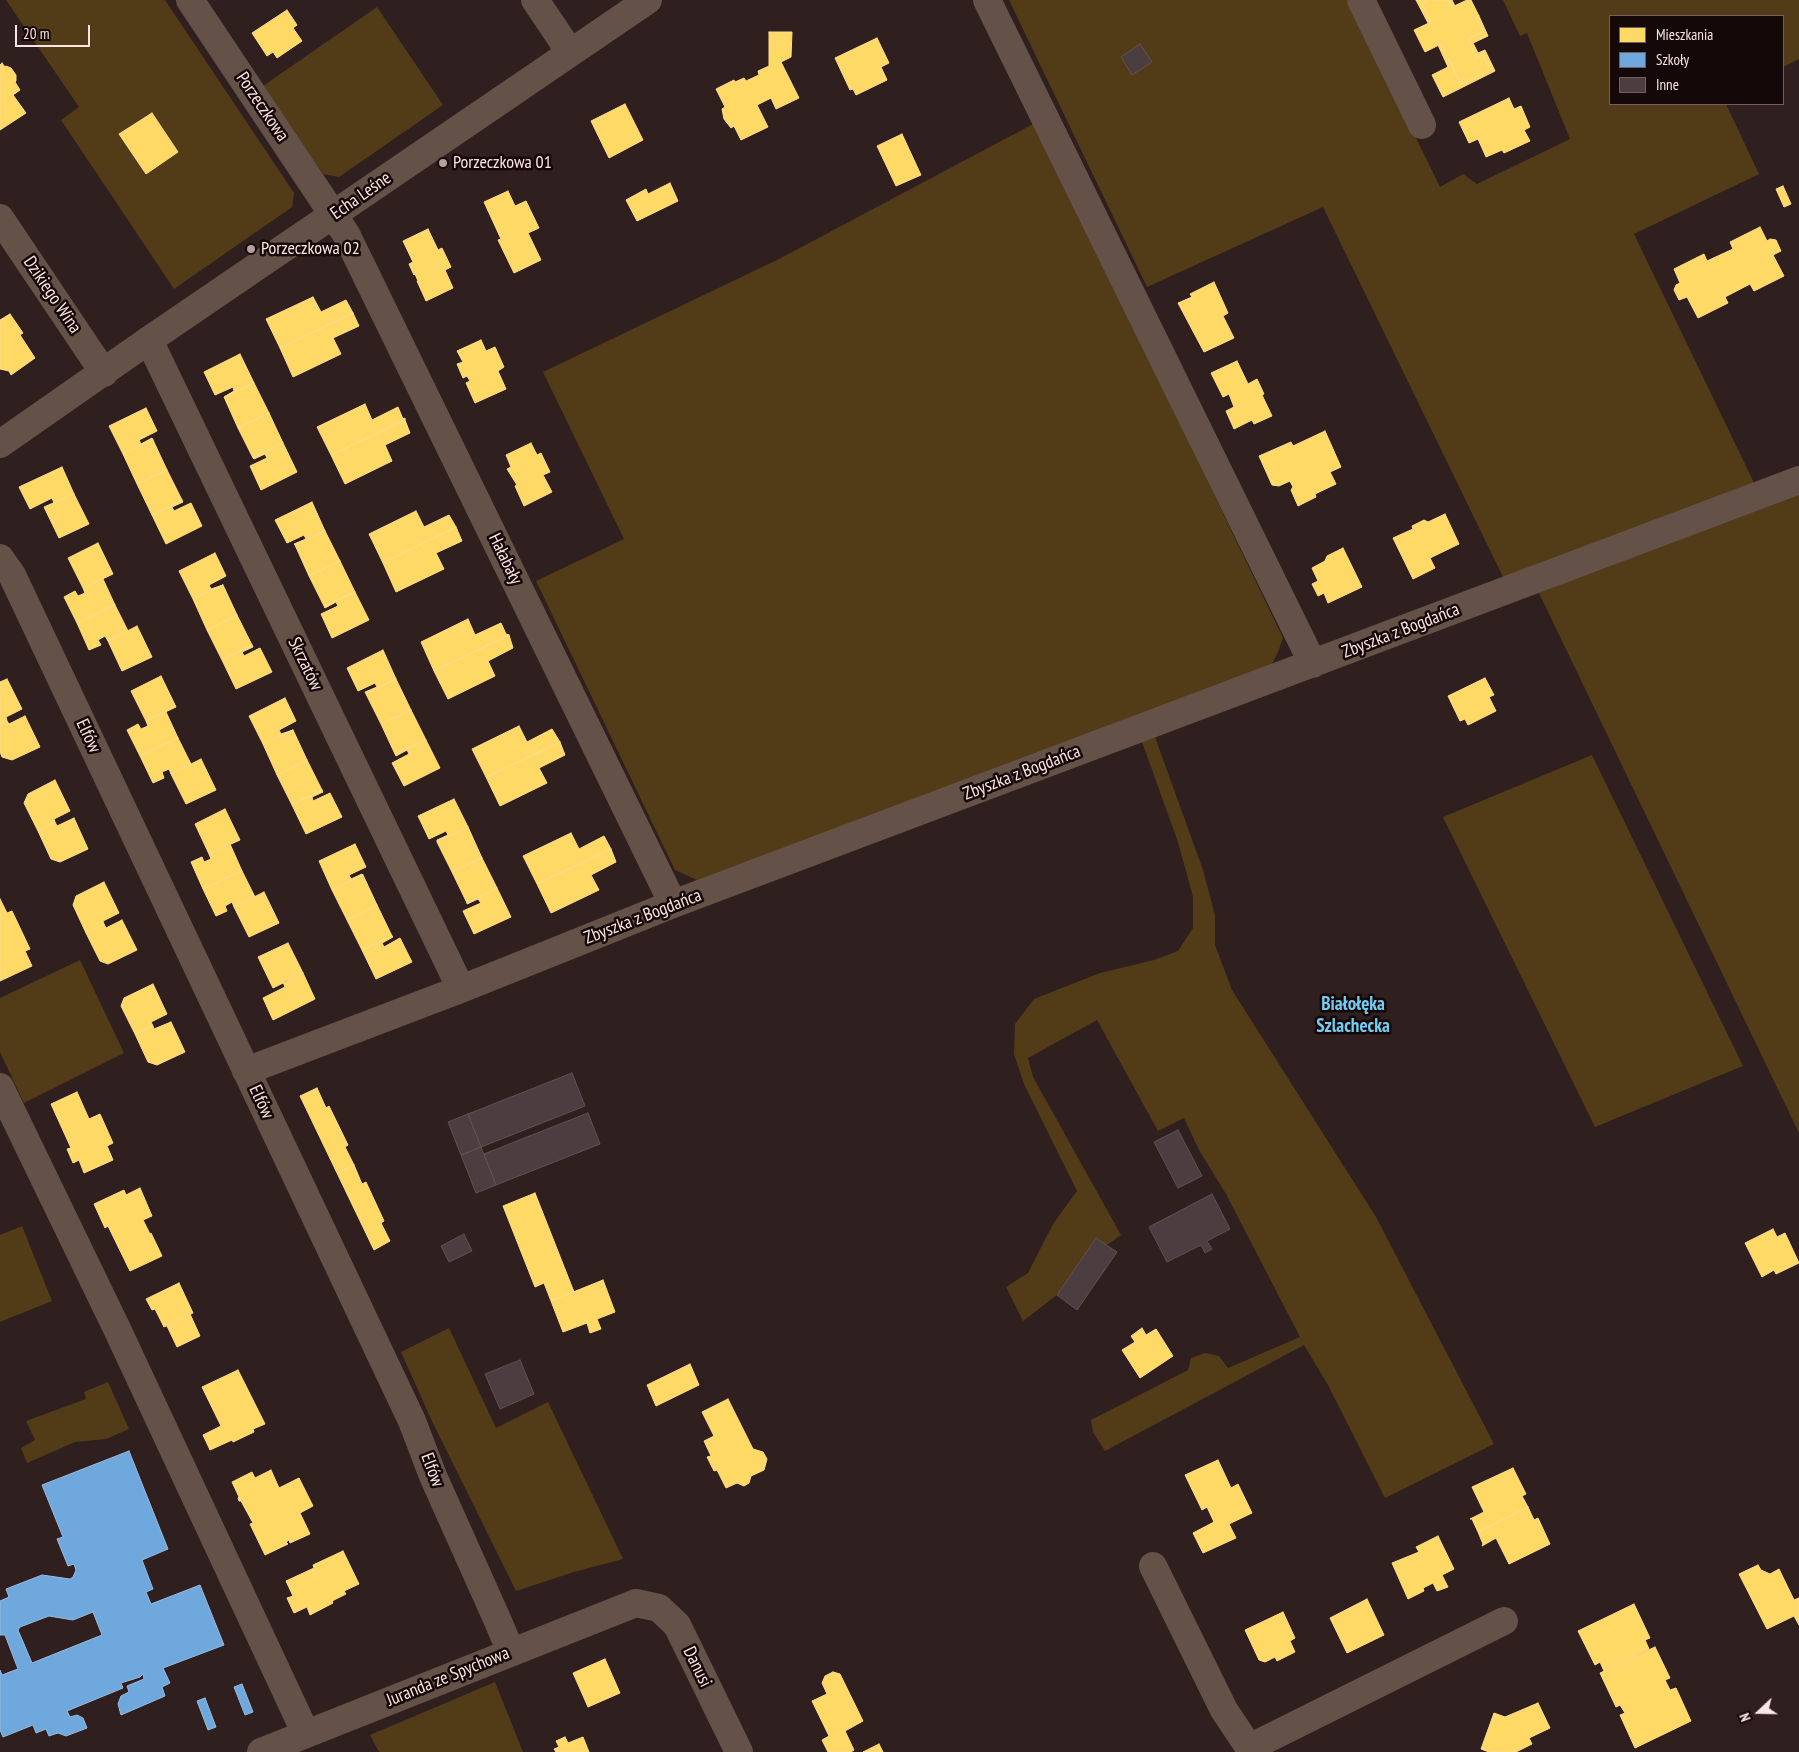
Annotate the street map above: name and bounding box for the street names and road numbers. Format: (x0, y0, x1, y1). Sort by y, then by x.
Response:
street label: Porzeczkowa (231, 68, 293, 146)
street label: Echa Leśne (327, 167, 395, 225)
street label: Dzikiego Wina (18, 252, 86, 338)
street label: Hałabały (483, 530, 527, 588)
street label: Zbyszka z Bogdańca (1339, 599, 1463, 663)
street label: Skrzatów (283, 634, 327, 694)
street label: Elfów (71, 716, 105, 756)
street label: Zbyszka z Bogdańca (960, 741, 1084, 805)
street label: Zbyszka z Bogdańca (581, 885, 705, 949)
street label: Elfów (244, 1082, 278, 1122)
street label: Elfów (416, 1450, 448, 1490)
street label: Juranda ze Spychowa (384, 1643, 512, 1711)
street label: Danusi (678, 1643, 716, 1691)

